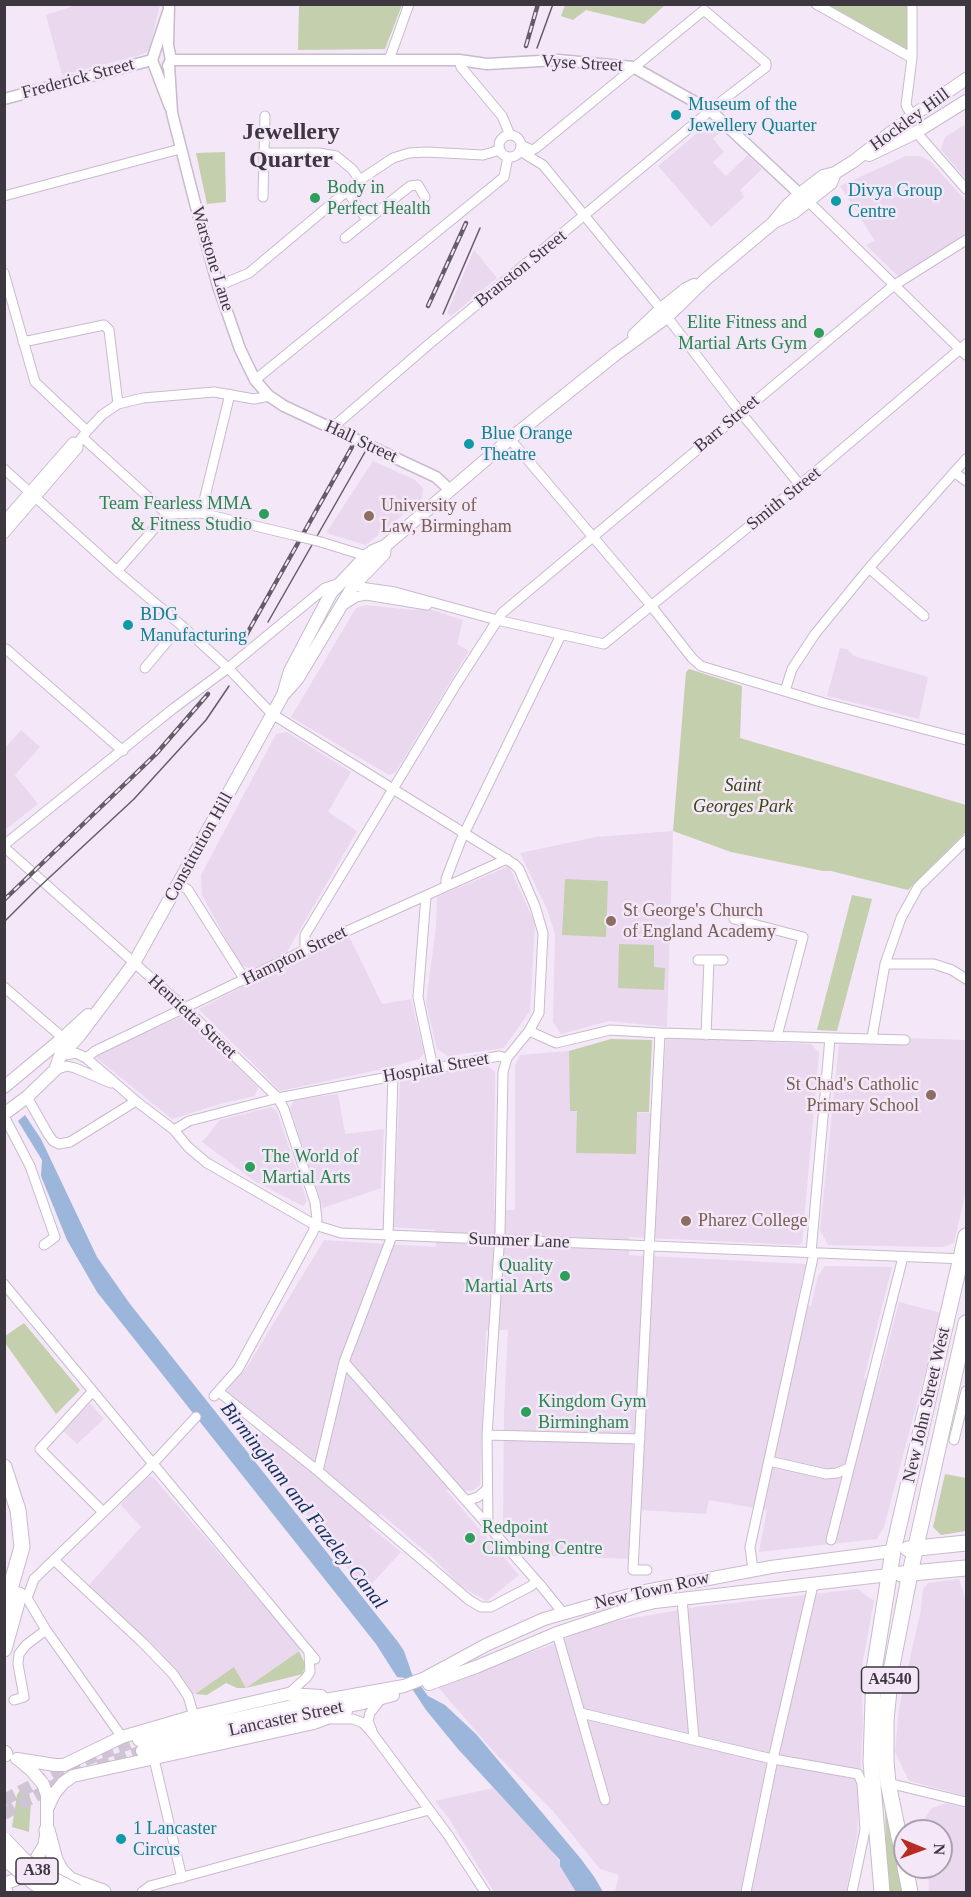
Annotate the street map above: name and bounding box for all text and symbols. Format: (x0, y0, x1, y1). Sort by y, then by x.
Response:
street label: Vyse Street (541, 51, 623, 77)
street label: Frederick Street (19, 54, 137, 104)
street label: Hockley Hill (866, 84, 954, 156)
place label: Museum of the Jewellery Quarter (688, 94, 816, 136)
marker: Museum of the Jewellery Quarter (669, 108, 683, 122)
district label: Jewellery Quarter (242, 119, 340, 175)
place label: Body in Perfect Health (327, 177, 430, 219)
place label: Divya Group Centre (848, 180, 942, 222)
marker: Body in Perfect Health (308, 191, 322, 205)
marker: Divya Group Centre (829, 194, 843, 208)
street label: Warstone Lane (186, 204, 238, 314)
street label: Branston Street (471, 226, 571, 312)
place label: Elite Fitness and Martial Arts Gym (678, 312, 807, 354)
marker: Elite Fitness and Martial Arts Gym (812, 326, 826, 340)
street label: Barr Street (690, 391, 764, 457)
street label: Hall Street (321, 416, 401, 468)
place label: Blue Orange Theatre (481, 423, 572, 466)
marker: Blue Orange Theatre (462, 437, 476, 451)
street label: Smith Street (742, 462, 826, 536)
place label: Team Fearless MMA & Fitness Studio (99, 493, 252, 536)
place label: University of Law, Birmingham (381, 495, 512, 538)
marker: Team Fearless MMA & Fitness Studio (257, 507, 271, 521)
marker: University of Law, Birmingham (362, 509, 376, 523)
place label: BDG Manufacturing (140, 604, 247, 646)
marker: BDG Manufacturing (121, 618, 135, 632)
park label: Saint Georges Park (693, 775, 793, 818)
street label: Constitution Hill (160, 789, 238, 905)
place label: St George's Church of England Academy (623, 900, 776, 942)
marker: St George's Church of England Academy (604, 914, 618, 928)
street label: Hampton Street (239, 921, 351, 991)
street label: Henrietta Street (143, 970, 241, 1064)
street label: Hospital Street (381, 1048, 491, 1088)
place label: St Chad's Catholic Primary School (786, 1074, 919, 1116)
marker: St Chad's Catholic Primary School (924, 1088, 938, 1102)
place label: The World of Martial Arts (262, 1146, 359, 1188)
marker: The World of Martial Arts (243, 1160, 257, 1174)
place label: Pharez College (698, 1210, 807, 1232)
marker: Pharez College (679, 1214, 693, 1228)
street label: Summer Lane (468, 1228, 570, 1254)
place label: Quality Martial Arts (465, 1255, 553, 1298)
marker: Quality Martial Arts (558, 1269, 572, 1283)
street label: New John Street West (899, 1325, 955, 1485)
place label: Kingdom Gym Birmingham (538, 1391, 647, 1434)
water label: Birmingham and Fazeley Canal (215, 1398, 391, 1614)
marker: Kingdom Gym Birmingham (519, 1405, 533, 1419)
place label: Redpoint Climbing Centre (482, 1517, 602, 1559)
marker: Redpoint Climbing Centre (463, 1531, 477, 1545)
street label: New Town Row (592, 1567, 712, 1615)
road number: A4540 (862, 1667, 918, 1693)
street label: Lancaster Street (227, 1696, 345, 1742)
place label: 1 Lancaster Circus (133, 1818, 216, 1860)
north arrow (893, 1819, 953, 1879)
marker: 1 Lancaster Circus (114, 1832, 128, 1846)
text: N (931, 1843, 948, 1855)
road number: A38 (16, 1858, 58, 1884)

